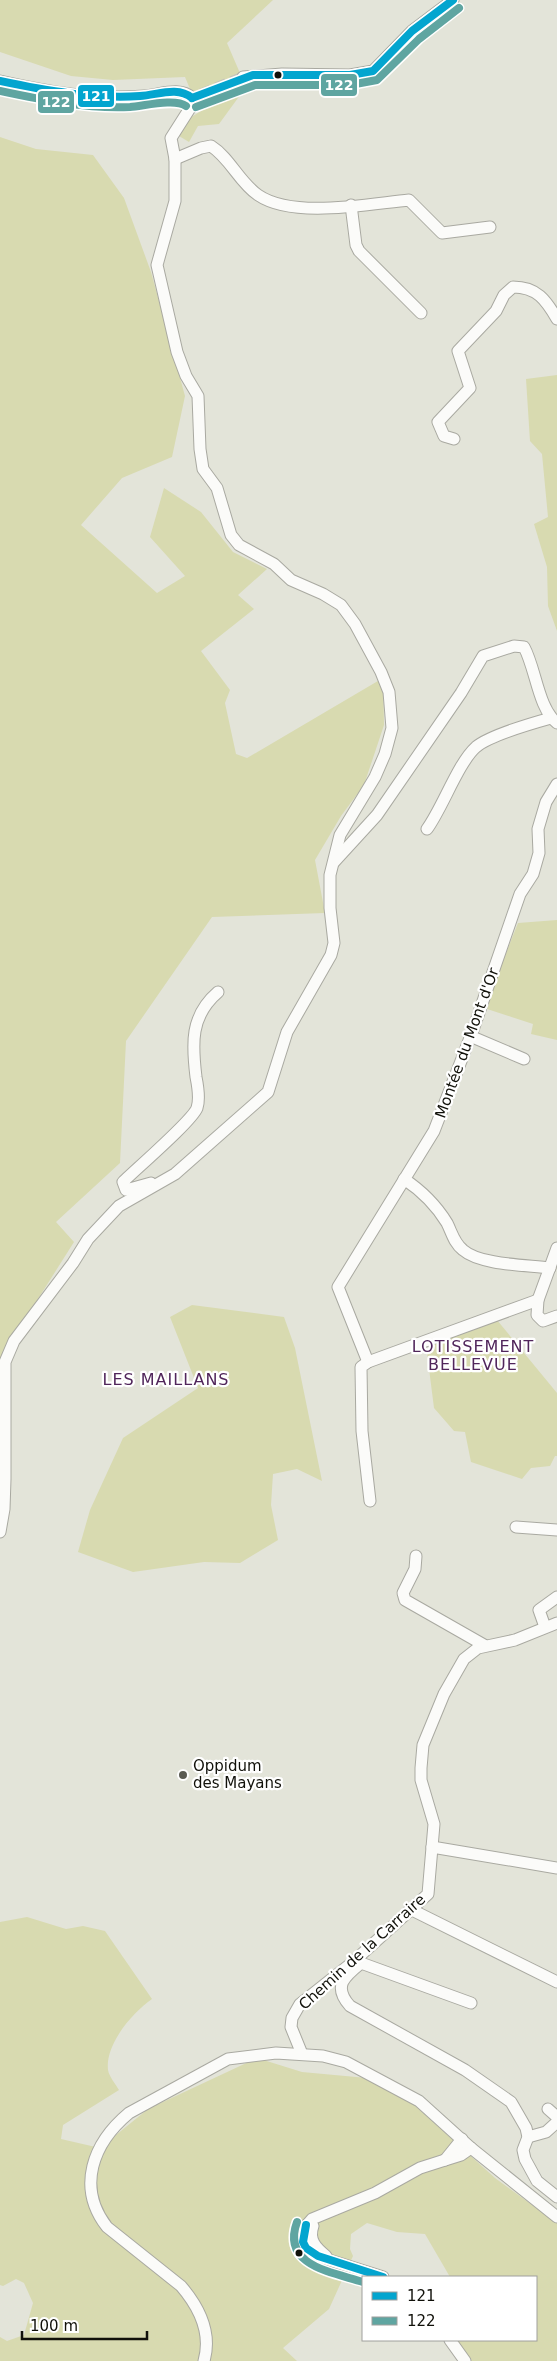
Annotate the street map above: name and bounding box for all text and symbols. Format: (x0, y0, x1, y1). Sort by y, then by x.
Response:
unlabelled marker (273, 70, 283, 80)
line badge: 122 (320, 73, 358, 97)
text: 122 (324, 77, 354, 93)
line badge: 121 (77, 84, 115, 108)
text: 121 (81, 88, 111, 104)
line badge: 122 (37, 90, 75, 114)
text: 122 (41, 94, 71, 110)
street label: Montée du Mont d'Or (431, 965, 503, 1121)
district label: LOTISSEMENT BELLEVUE (412, 1337, 534, 1374)
district label: LES MAILLANS (103, 1370, 230, 1389)
place label: Oppidum des Mayans (193, 1757, 282, 1792)
marker: Oppidum des Mayans (177, 1769, 189, 1781)
street label: Chemin de la Carraire (295, 1890, 429, 2014)
unlabelled marker (294, 2248, 304, 2258)
legend (362, 2276, 537, 2341)
text: 121 (407, 2287, 436, 2305)
scale bar (22, 2308, 148, 2340)
text: 122 (407, 2312, 436, 2330)
text: 100 m (30, 2317, 78, 2335)

